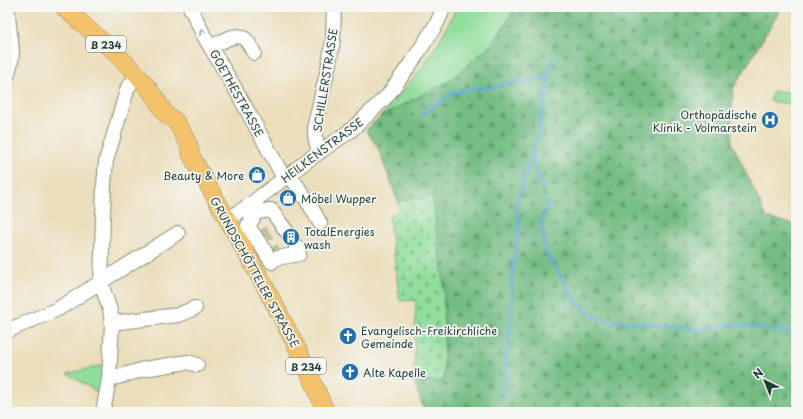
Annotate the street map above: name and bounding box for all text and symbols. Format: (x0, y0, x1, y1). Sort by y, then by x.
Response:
street label: SCHILLERSTRASSE (308, 27, 342, 133)
one-way arrow (200, 29, 207, 36)
road number: B 234 (86, 36, 126, 52)
street label: GOETHESTRASSE (206, 46, 268, 140)
place label: Orthopädische Klinik - Volmarstein (653, 106, 757, 136)
hospital icon: Orthopädische Klinik - Volmarstein (760, 110, 780, 130)
street label: HEILKENSTRASSE (277, 113, 367, 187)
shop icon: Beauty & More (247, 165, 267, 185)
place label: Beauty & More (163, 167, 244, 184)
shop icon: Möbel Wupper (278, 188, 298, 208)
place label: Möbel Wupper (301, 190, 376, 207)
street label: GRUNDSCHÖTTELER STRASSE (206, 193, 304, 351)
place label: TotalEnergies wash (304, 223, 375, 253)
building icon: TotalEnergies wash (281, 227, 301, 247)
place label: Evangelisch-Freikirchliche Gemeinde (361, 322, 497, 352)
church icon: Evangelisch-Freikirchliche Gemeinde (338, 326, 358, 346)
road number: B 234 (286, 358, 326, 374)
north arrow (745, 361, 785, 401)
church icon: Alte Kapelle (340, 362, 360, 382)
place label: Alte Kapelle (363, 364, 426, 381)
text: N (749, 364, 767, 383)

